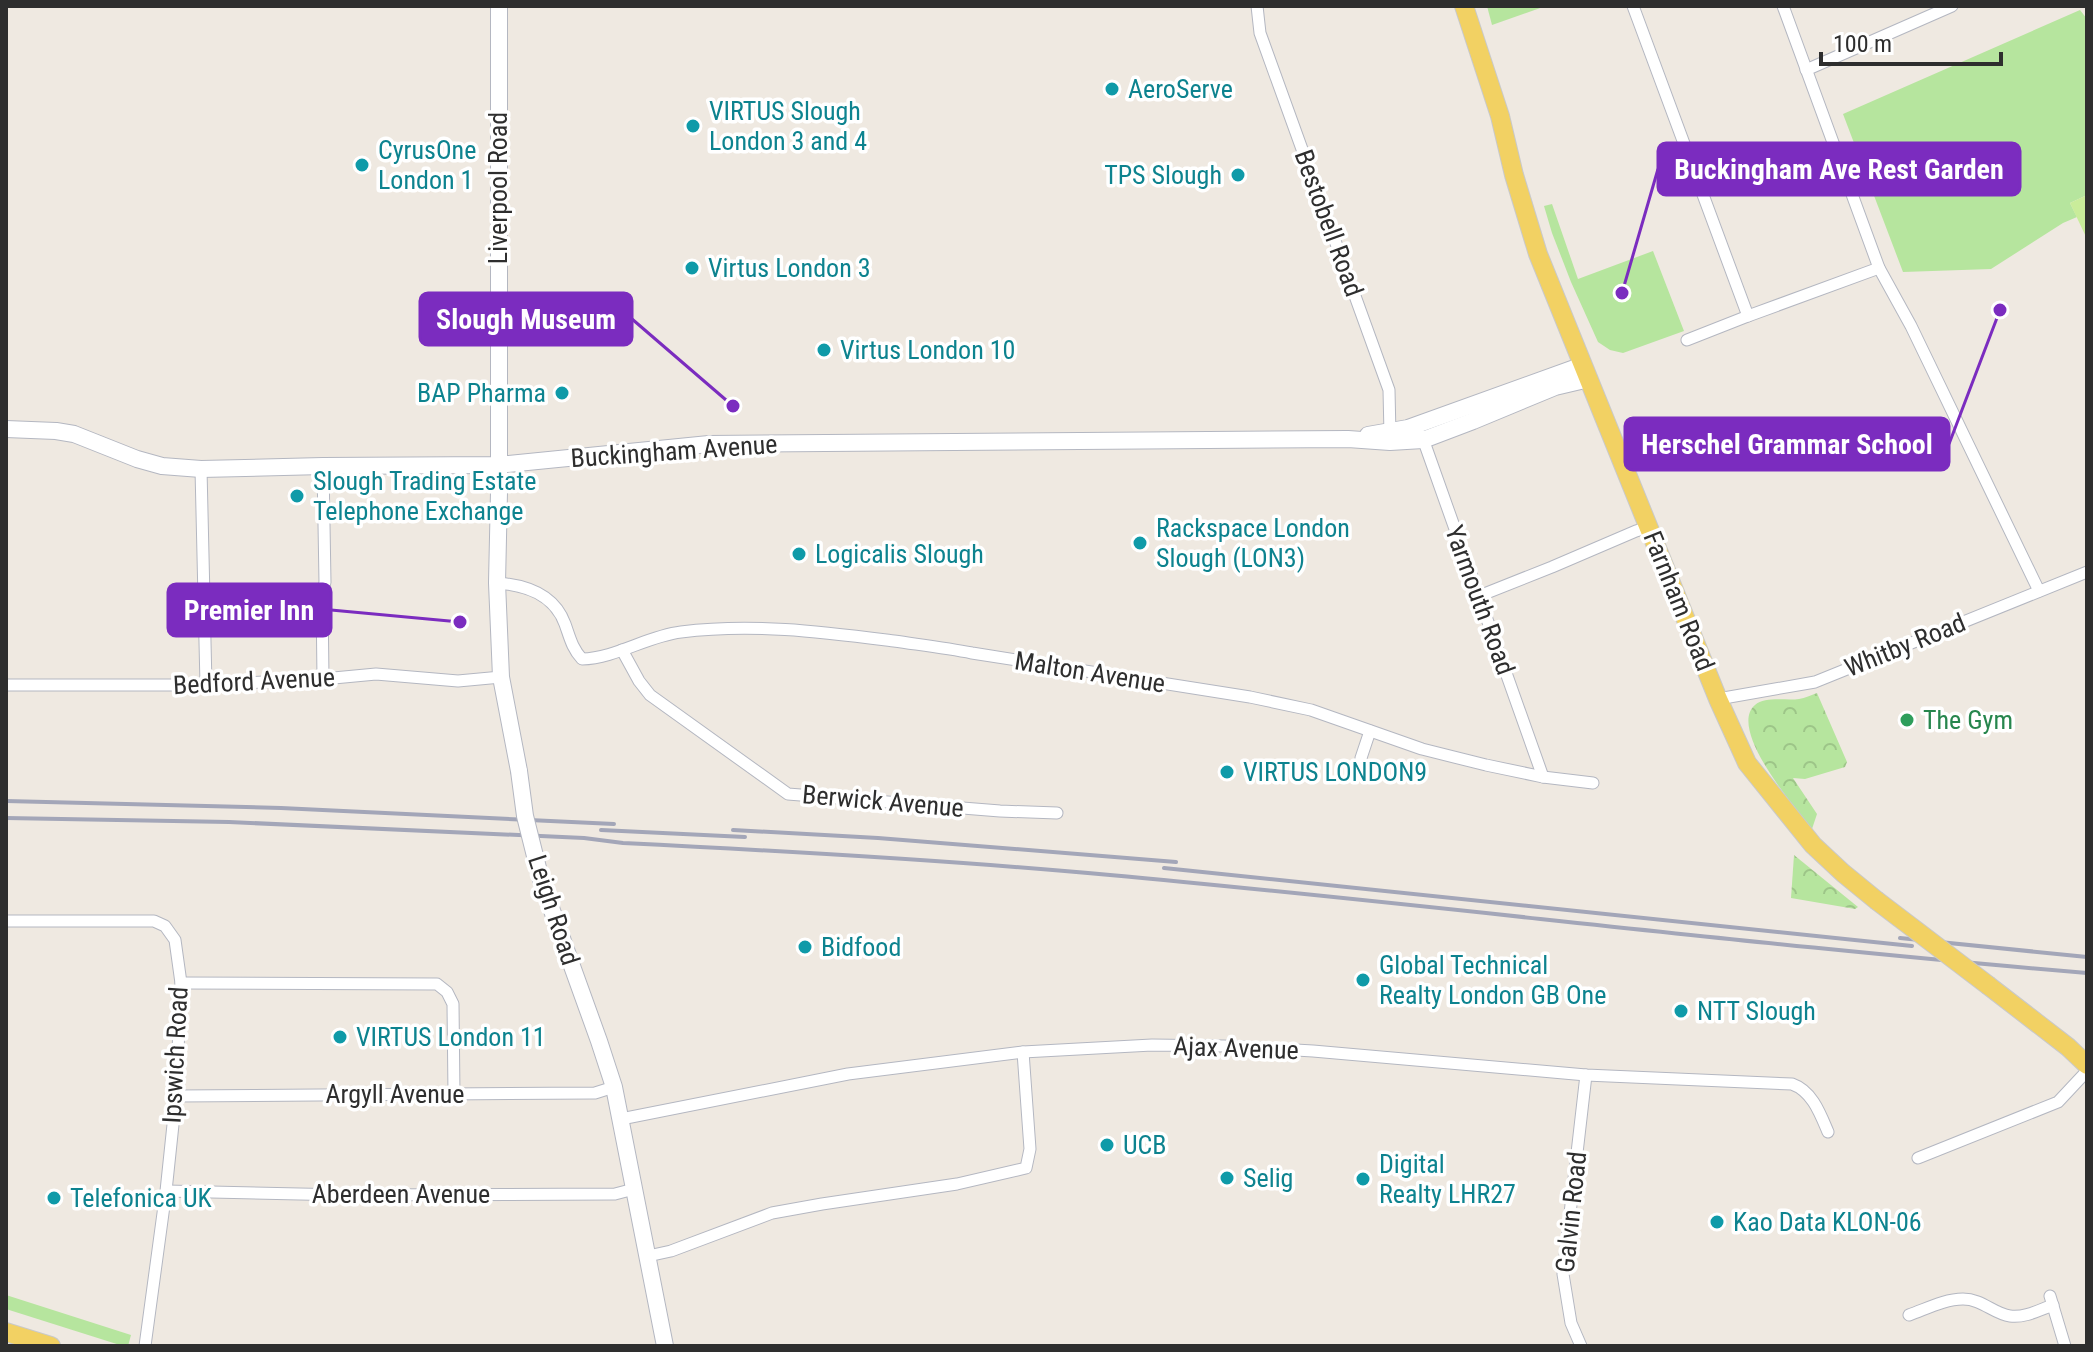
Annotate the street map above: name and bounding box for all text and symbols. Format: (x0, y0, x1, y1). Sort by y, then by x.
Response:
scale bar (1821, 16, 2001, 66)
text: 100 m (1833, 30, 1892, 58)
place label: AeroServe (1128, 74, 1233, 104)
marker: AeroServe (1103, 80, 1121, 98)
place label: VIRTUS Slough London 3 and 4 (709, 96, 867, 156)
street label: Liverpool Road (483, 112, 513, 264)
marker: VIRTUS Slough London 3 and 4 (684, 117, 702, 135)
place label: CyrusOne London 1 (378, 135, 476, 195)
callout: Buckingham Ave Rest Garden (1658, 143, 2020, 195)
street label: Bestobell Road (1289, 146, 1369, 300)
text: Buckingham Ave Rest Garden (1674, 153, 2004, 186)
marker: CyrusOne London 1 (353, 156, 371, 174)
place label: TPS Slough (1104, 160, 1222, 190)
marker: TPS Slough (1229, 166, 1247, 184)
place label: Virtus London 3 (708, 253, 871, 283)
marker: Virtus London 3 (683, 259, 701, 277)
callout: Slough Museum (420, 293, 632, 345)
text: Slough Museum (436, 303, 616, 336)
place label: Virtus London 10 (840, 335, 1015, 365)
marker: Virtus London 10 (815, 341, 833, 359)
place label: BAP Pharma (417, 378, 546, 408)
marker: BAP Pharma (553, 384, 571, 402)
callout: Herschel Grammar School (1625, 418, 1949, 470)
text: Herschel Grammar School (1641, 428, 1933, 461)
street label: Buckingham Avenue (570, 429, 778, 473)
place label: Slough Trading Estate Telephone Exchange (313, 466, 536, 526)
marker: Slough Trading Estate Telephone Exchange (288, 487, 306, 505)
place label: Rackspace London Slough (LON3) (1156, 513, 1350, 573)
street label: Yarmouth Road (1439, 521, 1521, 679)
street label: Farnham Road (1637, 527, 1721, 675)
marker: Rackspace London Slough (LON3) (1131, 534, 1149, 552)
place label: Logicalis Slough (815, 539, 984, 569)
marker: Logicalis Slough (790, 545, 808, 563)
callout: Premier Inn (168, 584, 331, 636)
text: Premier Inn (184, 594, 314, 627)
street label: Whitby Road (1840, 607, 1970, 683)
street label: Malton Avenue (1013, 645, 1167, 699)
street label: Bedford Avenue (172, 662, 336, 700)
place label: The Gym (1923, 705, 2013, 735)
marker: The Gym (1898, 711, 1916, 729)
place label: VIRTUS LONDON9 (1243, 757, 1427, 787)
marker: VIRTUS LONDON9 (1218, 763, 1236, 781)
street label: Berwick Avenue (801, 779, 965, 823)
street label: Leigh Road (522, 851, 586, 969)
place label: Bidfood (821, 932, 901, 962)
marker: Bidfood (796, 938, 814, 956)
place label: Global Technical Realty London GB One (1379, 950, 1606, 1010)
marker: Global Technical Realty London GB One (1354, 971, 1372, 989)
street label: Ipswich Road (156, 986, 194, 1124)
place label: NTT Slough (1697, 996, 1816, 1026)
marker: NTT Slough (1672, 1002, 1690, 1020)
place label: VIRTUS London 11 (356, 1022, 546, 1052)
marker: VIRTUS London 11 (331, 1028, 349, 1046)
street label: Ajax Avenue (1173, 1031, 1299, 1065)
street label: Argyll Avenue (325, 1079, 465, 1109)
place label: UCB (1123, 1130, 1167, 1160)
marker: UCB (1098, 1136, 1116, 1154)
place label: Digital Realty LHR27 (1379, 1149, 1516, 1209)
street label: Galvin Road (1550, 1150, 1592, 1274)
place label: Selig (1243, 1163, 1293, 1193)
marker: Selig (1218, 1169, 1236, 1187)
marker: Digital Realty LHR27 (1354, 1170, 1372, 1188)
street label: Aberdeen Avenue (312, 1179, 490, 1209)
place label: Telefonica UK (70, 1183, 212, 1213)
marker: Telefonica UK (45, 1189, 63, 1207)
place label: Kao Data KLON-06 (1733, 1207, 1922, 1237)
marker: Kao Data KLON-06 (1708, 1213, 1726, 1231)

